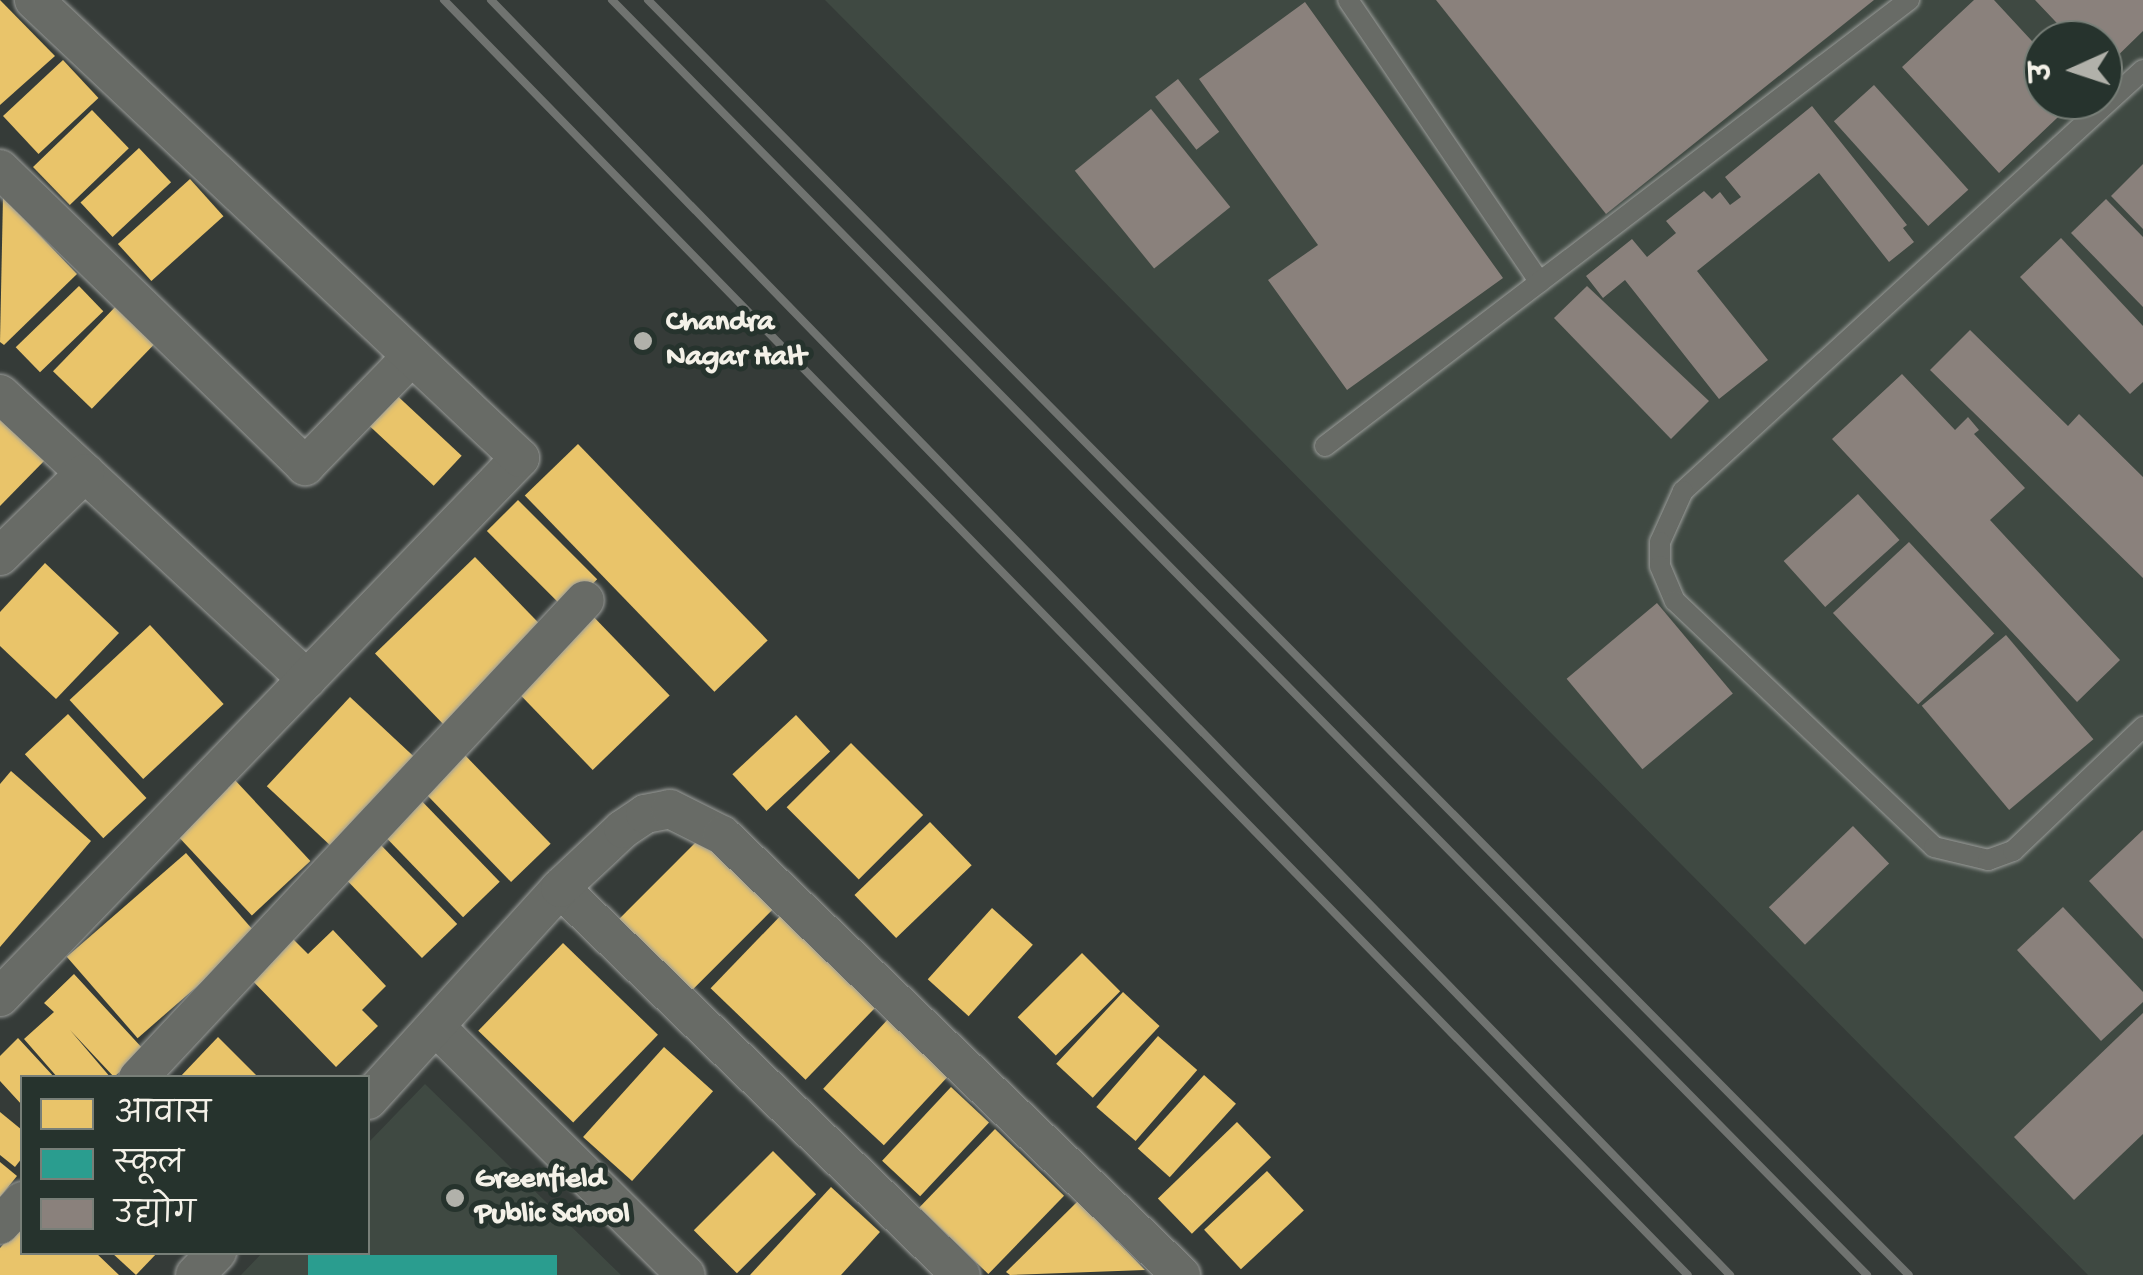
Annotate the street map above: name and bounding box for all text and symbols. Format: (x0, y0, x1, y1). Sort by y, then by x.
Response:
north arrow (2023, 20, 2123, 120)
text: उ (2028, 61, 2062, 82)
place label: Chandra Nagar Halt (666, 306, 806, 376)
marker: Chandra Nagar Halt (630, 328, 656, 354)
legend (20, 1075, 370, 1255)
text: आवास (114, 1099, 211, 1134)
text: स्कूल (114, 1149, 184, 1184)
place label: Greenfield Public School (475, 1163, 630, 1234)
marker: Greenfield Public School (444, 1187, 466, 1209)
text: उद्योग (114, 1199, 196, 1234)

